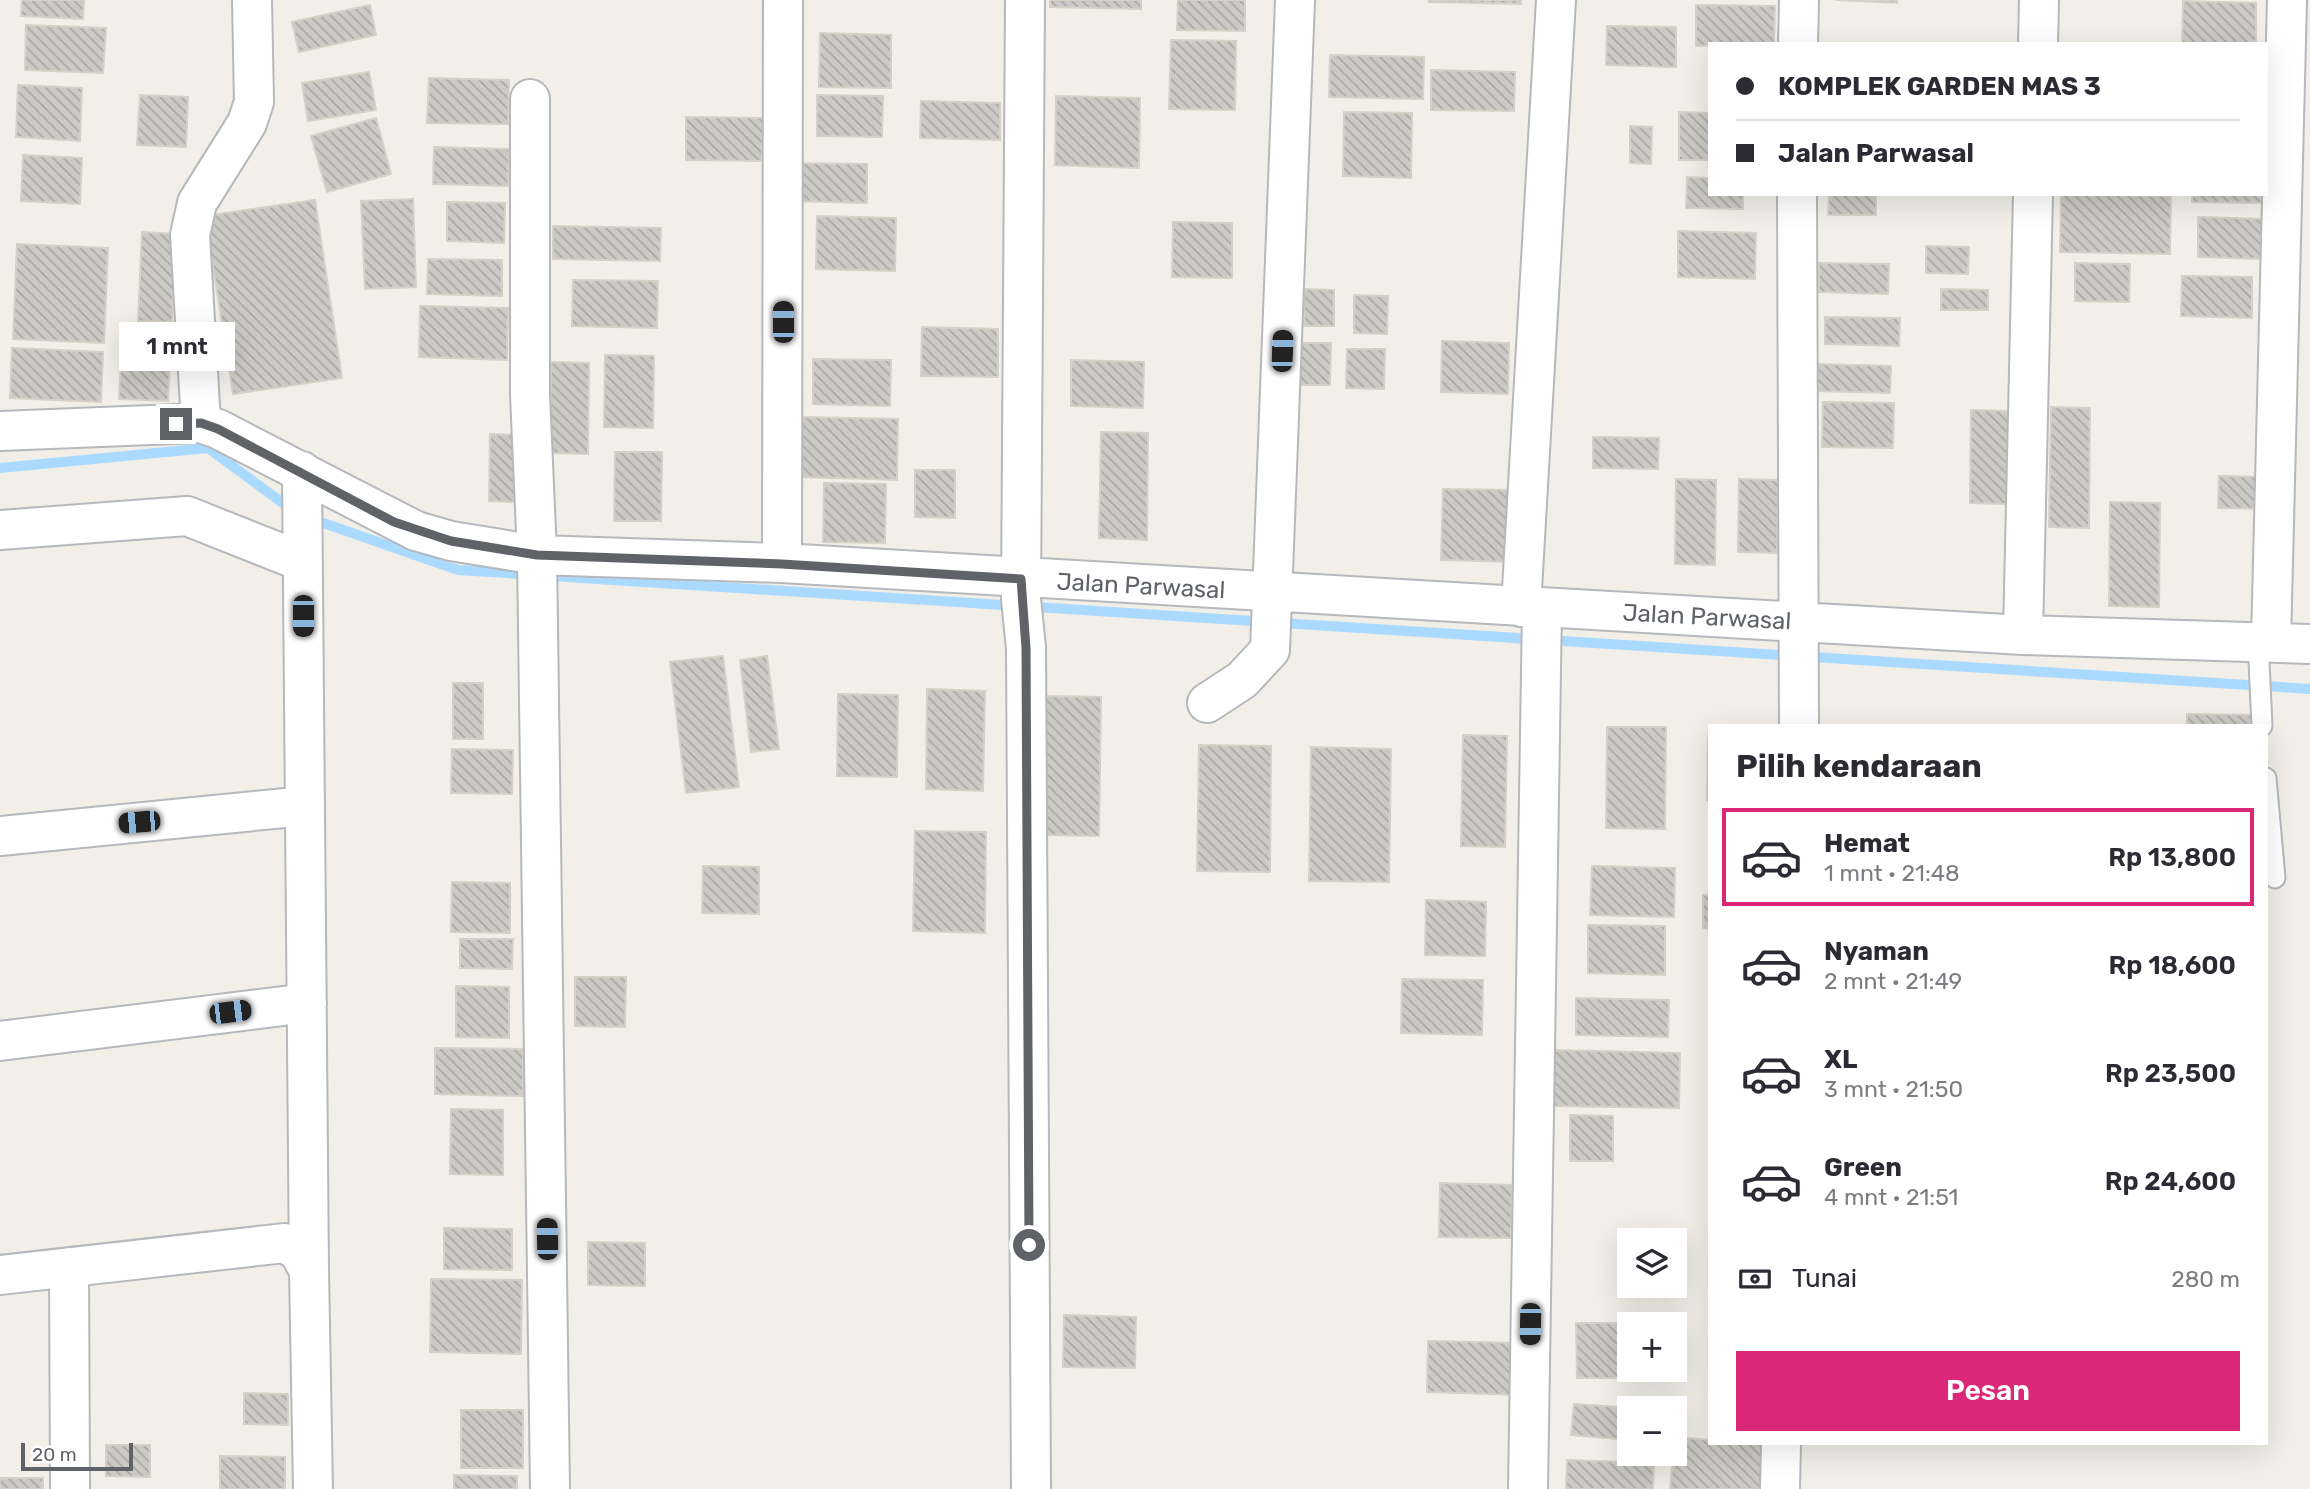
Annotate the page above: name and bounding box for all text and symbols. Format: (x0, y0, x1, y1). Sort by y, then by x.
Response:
text: KOMPLEK GARDEN MAS 3 (1778, 71, 2101, 102)
text: Jalan Parwasal (1778, 138, 1974, 169)
car (773, 301, 794, 343)
callout: 1 mnt (118, 322, 234, 372)
car (1271, 330, 1294, 372)
text: 1 mnt (146, 332, 208, 360)
route end (160, 408, 192, 440)
street label: Jalan Parwasal (1056, 568, 1226, 604)
car (293, 595, 314, 637)
street label: Jalan Parwasal (1622, 599, 1792, 635)
text: Pilih kendaraan (1736, 747, 1982, 785)
car (118, 810, 161, 834)
icon: car (1740, 826, 1803, 889)
text: Hemat (1824, 828, 1910, 859)
text: Rp 13,800 (2108, 842, 2236, 873)
text: 1 mnt · 21:48 (1824, 859, 1960, 887)
icon: car (1740, 934, 1803, 997)
text: Nyaman (1824, 936, 1929, 967)
text: Rp 18,600 (2109, 950, 2236, 981)
text: 2 mnt · 21:49 (1824, 967, 1962, 995)
car (208, 999, 253, 1025)
icon: car (1740, 1042, 1803, 1105)
text: XL (1824, 1044, 1857, 1075)
text: Rp 23,500 (2105, 1058, 2236, 1089)
text: 3 mnt · 21:50 (1824, 1075, 1963, 1103)
icon: car (1740, 1150, 1803, 1213)
text: Green (1824, 1152, 1902, 1183)
text: Rp 24,600 (2105, 1166, 2236, 1197)
text: 4 mnt · 21:51 (1824, 1183, 1958, 1211)
car (537, 1218, 558, 1260)
map controls (1617, 1228, 1687, 1466)
button: layers (1617, 1228, 1687, 1298)
route start (1013, 1229, 1045, 1261)
icon: cash (1736, 1260, 1774, 1298)
text: Tunai (1792, 1263, 1857, 1294)
text: 280 m (2171, 1265, 2240, 1293)
car (1520, 1303, 1541, 1345)
button: + (1617, 1312, 1687, 1382)
button: Pesan (1736, 1351, 2240, 1431)
button: − (1617, 1396, 1687, 1466)
scale bar (21, 1440, 133, 1472)
text: 20 m (32, 1443, 77, 1466)

